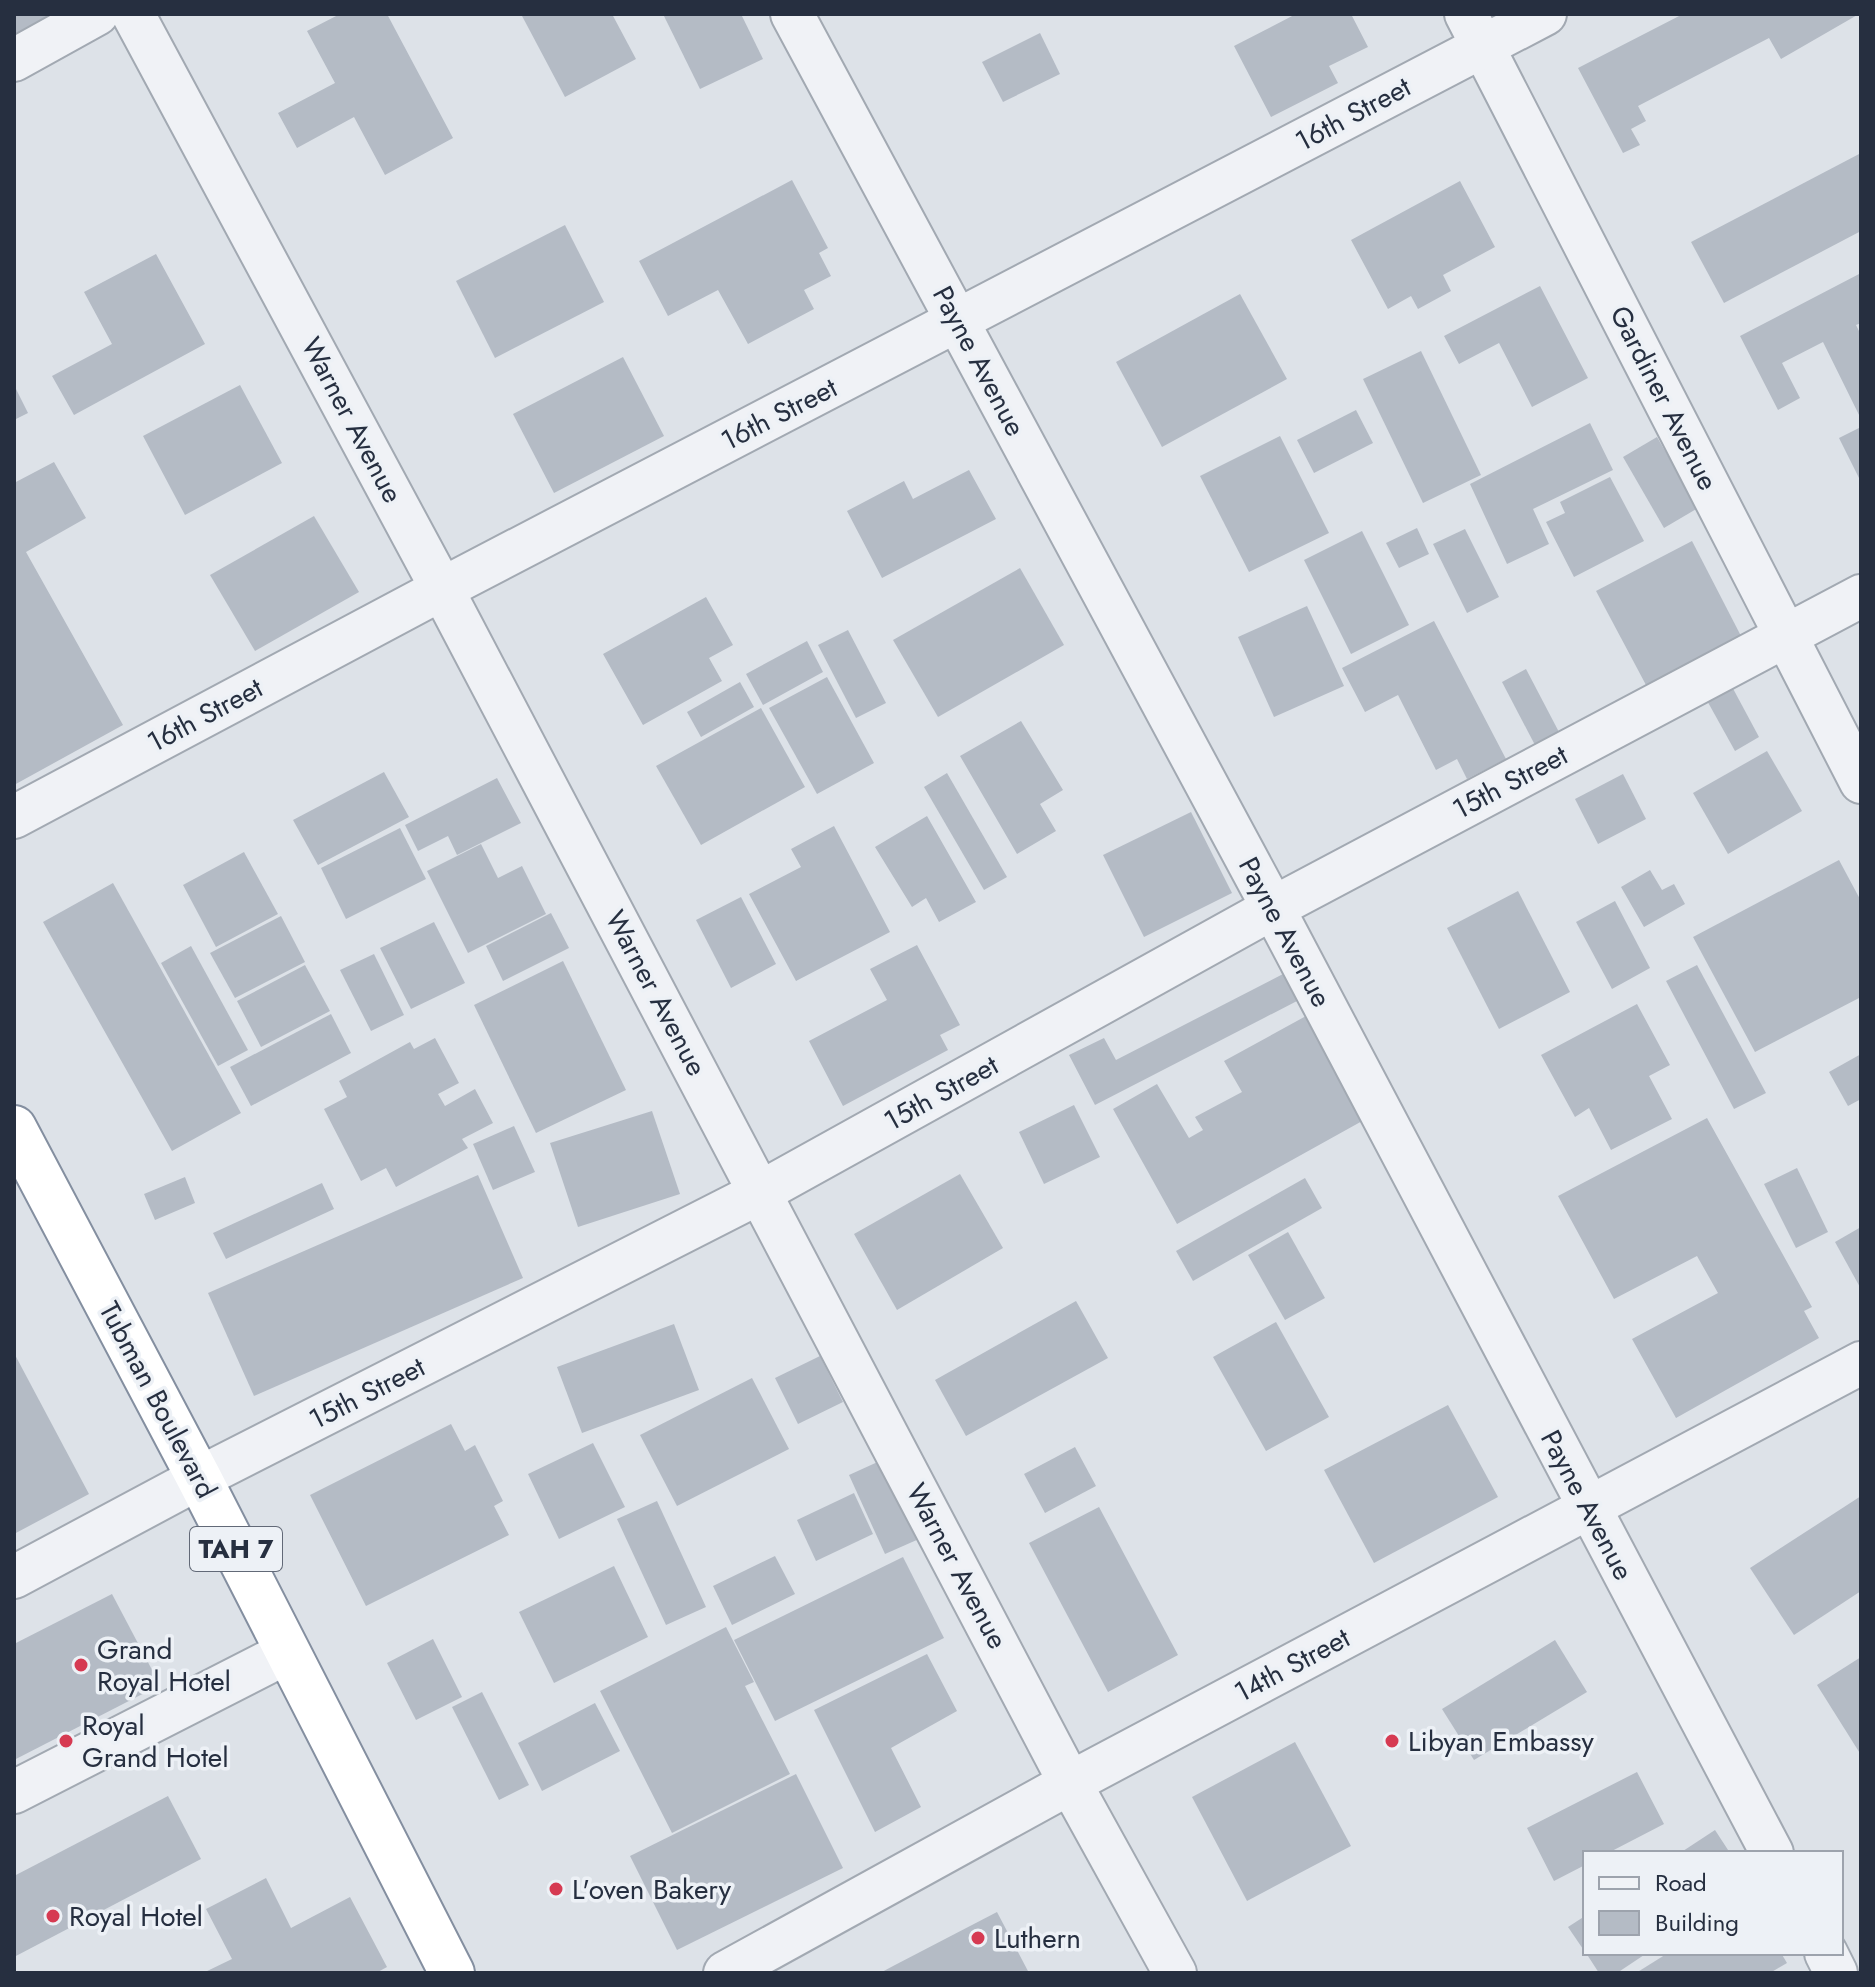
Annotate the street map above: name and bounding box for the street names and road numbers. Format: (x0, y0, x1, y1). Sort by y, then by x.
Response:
street label: 16th Street (1288, 66, 1418, 162)
street label: Payne Avenue (922, 279, 1036, 443)
street label: Gardiner Avenue (1600, 299, 1728, 497)
street label: Warner Avenue (291, 330, 413, 510)
street label: 16th Street (714, 367, 844, 461)
street label: 16th Street (140, 667, 270, 763)
street label: 15th Street (1445, 734, 1575, 829)
street label: Payne Avenue (1228, 850, 1342, 1014)
street label: Warner Avenue (595, 903, 717, 1083)
street label: 15th Street (876, 1045, 1006, 1141)
street label: Tubman Boulevard (89, 1294, 227, 1506)
street label: 15th Street (302, 1346, 432, 1440)
street label: Payne Avenue (1530, 1423, 1644, 1587)
street label: Warner Avenue (896, 1476, 1018, 1656)
road number: TAH 7 (190, 1527, 282, 1571)
street label: 14th Street (1227, 1617, 1357, 1713)

